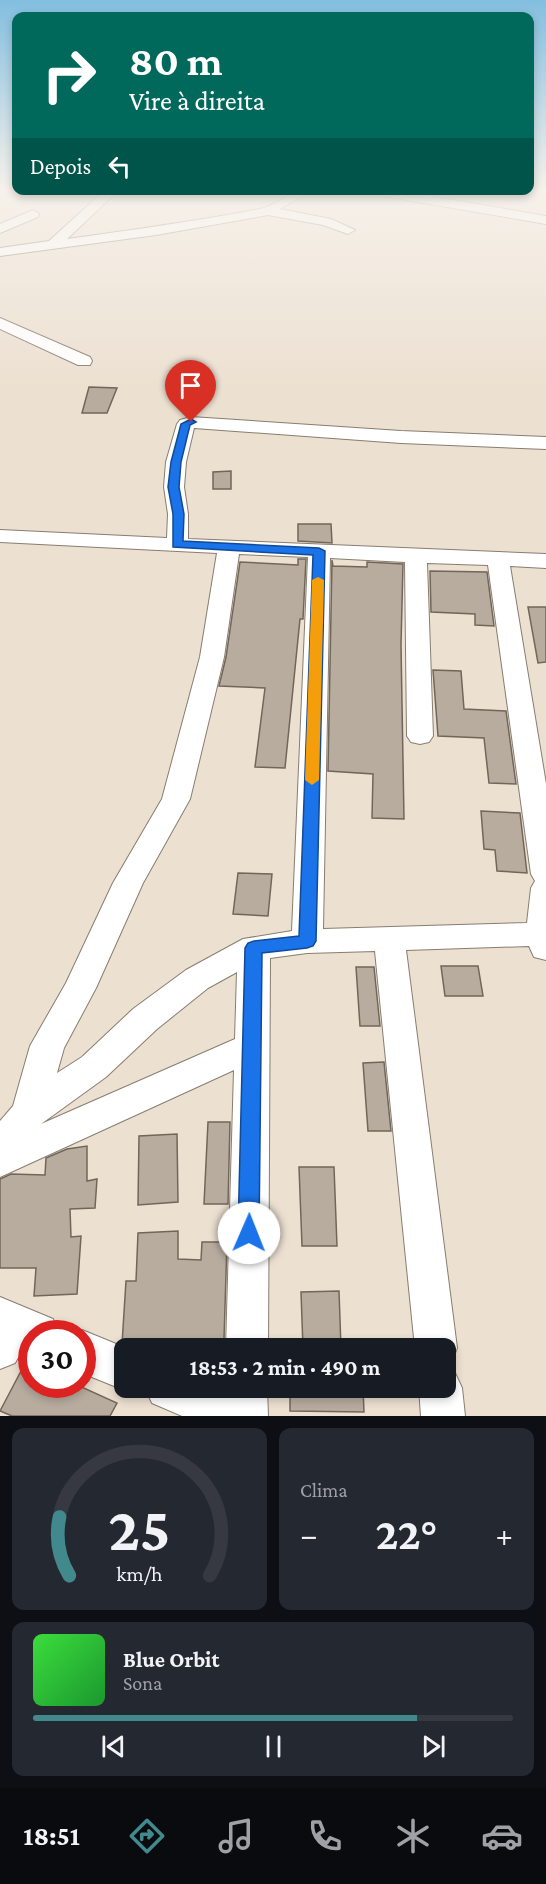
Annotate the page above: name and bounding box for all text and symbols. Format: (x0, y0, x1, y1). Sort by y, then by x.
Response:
icon: right (30, 36, 108, 114)
text: 80 m (129, 37, 223, 84)
text: Vire à direita (129, 86, 265, 116)
icon: left (103, 150, 136, 183)
text: Depois (30, 154, 91, 179)
pin (165, 360, 216, 422)
icon: arrive (174, 369, 207, 402)
position arrow (217, 1201, 281, 1265)
speed limit sign: 30 (18, 1320, 96, 1398)
text: 18:53 · 2 min · 490 m (190, 1355, 380, 1380)
text: Clima (300, 1479, 348, 1501)
text: 25 (108, 1494, 171, 1563)
text: 22° (376, 1509, 437, 1559)
text: − (300, 1516, 317, 1553)
text: + (496, 1516, 513, 1553)
text: km/h (116, 1562, 163, 1586)
text: Blue Orbit (123, 1647, 219, 1672)
text: Sona (123, 1672, 162, 1694)
icon: previous (97, 1730, 130, 1763)
icon: pause (257, 1730, 290, 1763)
icon: next (417, 1730, 450, 1763)
icon: directions (126, 1815, 168, 1857)
icon: music (215, 1815, 257, 1857)
icon: phone (304, 1815, 346, 1857)
icon: climate (392, 1815, 434, 1857)
icon: car (481, 1815, 523, 1857)
text: 18:51 (23, 1821, 80, 1851)

